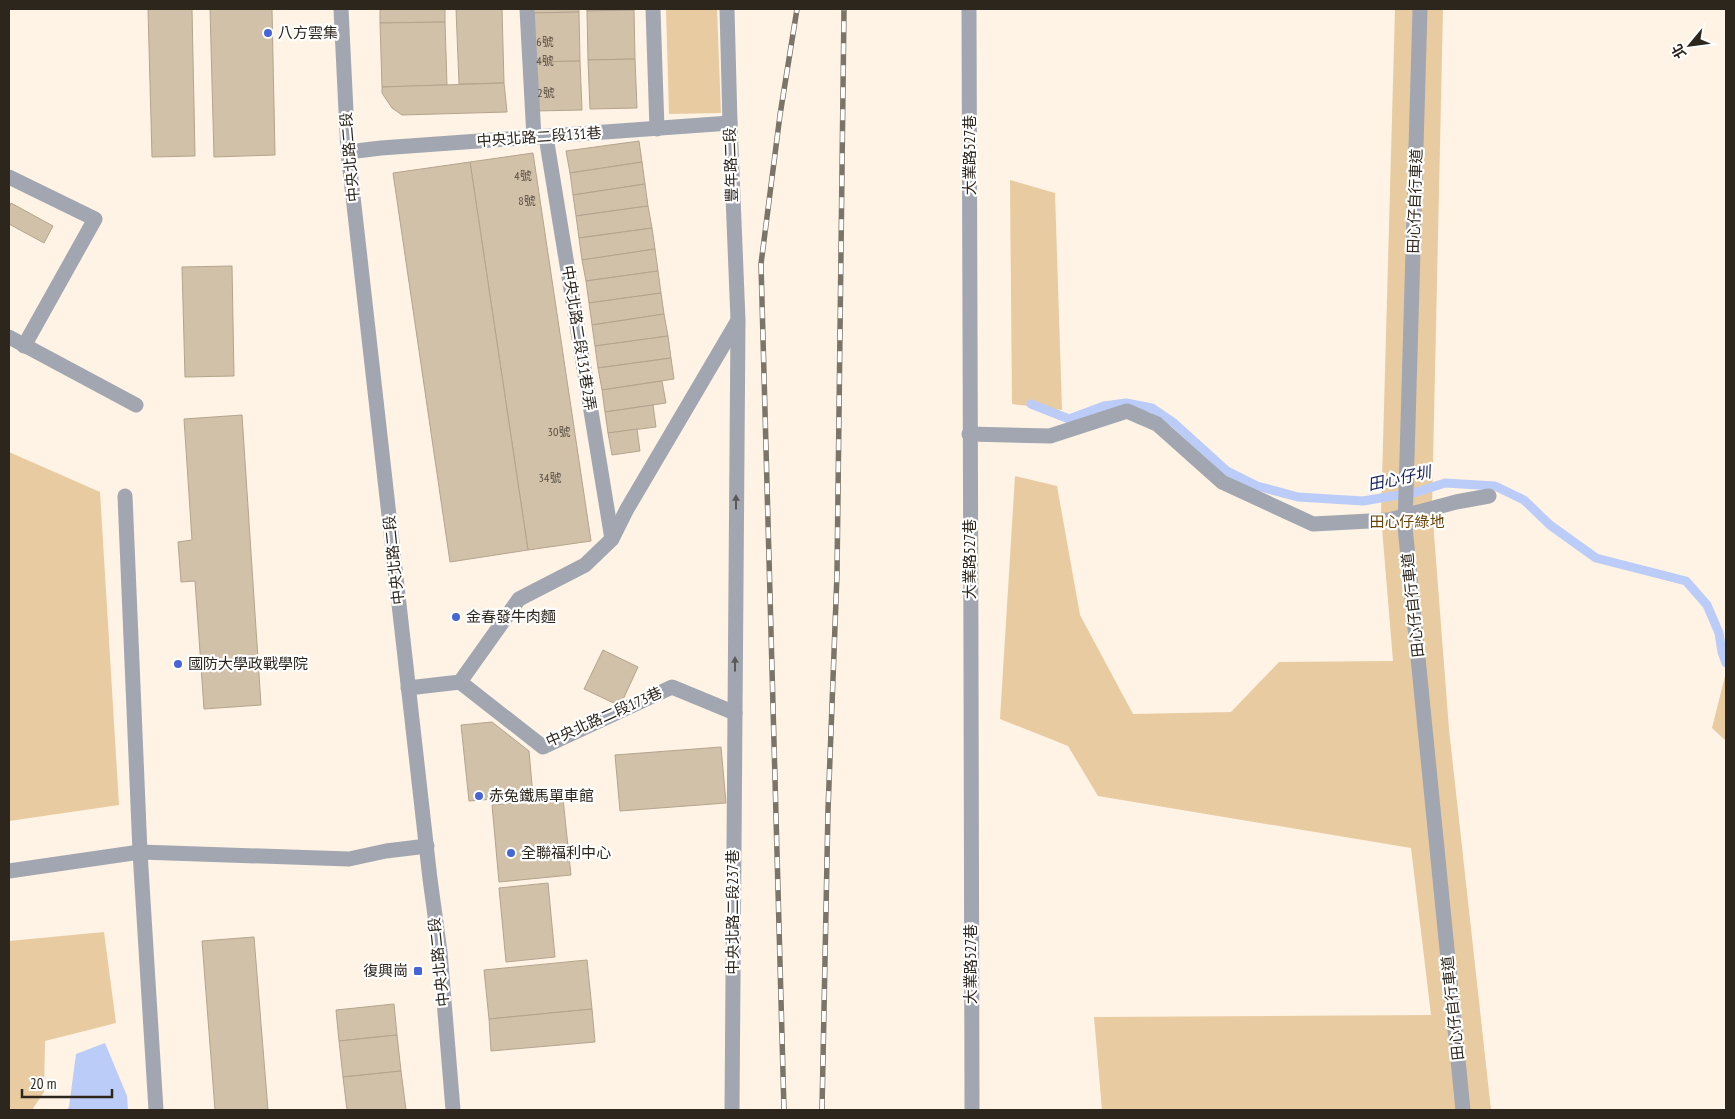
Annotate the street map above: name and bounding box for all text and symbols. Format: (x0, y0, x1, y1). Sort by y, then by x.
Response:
north arrow (1665, 20, 1715, 70)
place label: 八方雲集 (278, 23, 338, 42)
marker: 八方雲集 (262, 27, 274, 39)
house number: 6號 (536, 34, 554, 49)
text: 北 (1667, 41, 1690, 62)
house number: 4號 (536, 53, 554, 68)
house number: 2號 (537, 85, 555, 100)
street label: 中央北路二段 (336, 111, 363, 203)
street label: 大業路527巷 (960, 115, 979, 195)
street label: 中央北路二段131巷 (476, 123, 602, 150)
street label: 豐年路二段 (720, 127, 741, 203)
street label: 田心仔自行車道 (1403, 148, 1426, 254)
house number: 4號 (514, 168, 532, 183)
house number: 8號 (518, 193, 536, 208)
street label: 中央北路二段131巷2弄 (559, 264, 600, 412)
house number: 30號 (548, 424, 570, 439)
water label: 田心仔圳 (1366, 461, 1434, 494)
house number: 34號 (539, 470, 561, 485)
one-way arrow (732, 494, 740, 510)
park label: 田心仔綠地 (1369, 512, 1445, 531)
street label: 中央北路二段 (379, 514, 408, 606)
street label: 大業路527巷 (960, 519, 979, 599)
street label: 田心仔自行車道 (1398, 552, 1427, 658)
place label: 金春發牛肉麵 (466, 607, 556, 626)
marker: 金春發牛肉麵 (450, 611, 462, 623)
place label: 國防大學政戰學院 (188, 654, 308, 673)
one-way arrow (731, 656, 739, 672)
marker: 國防大學政戰學院 (172, 658, 184, 670)
street label: 中央北路二段173巷 (543, 682, 665, 751)
place label: 赤兔鐵馬單車館 (489, 786, 594, 805)
marker: 赤兔鐵馬單車館 (473, 790, 485, 802)
place label: 全聯福利中心 (521, 843, 611, 862)
marker: 全聯福利中心 (505, 847, 517, 859)
street label: 中央北路二段237巷 (723, 849, 742, 975)
street label: 中央北路二段 (424, 916, 453, 1008)
street label: 大業路527巷 (961, 924, 980, 1004)
street label: 田心仔自行車道 (1438, 955, 1467, 1061)
place label: 復興崗 (363, 961, 408, 980)
marker: 復興崗 (412, 965, 424, 977)
scale bar (22, 1066, 112, 1098)
text: 20 m (30, 1074, 56, 1093)

